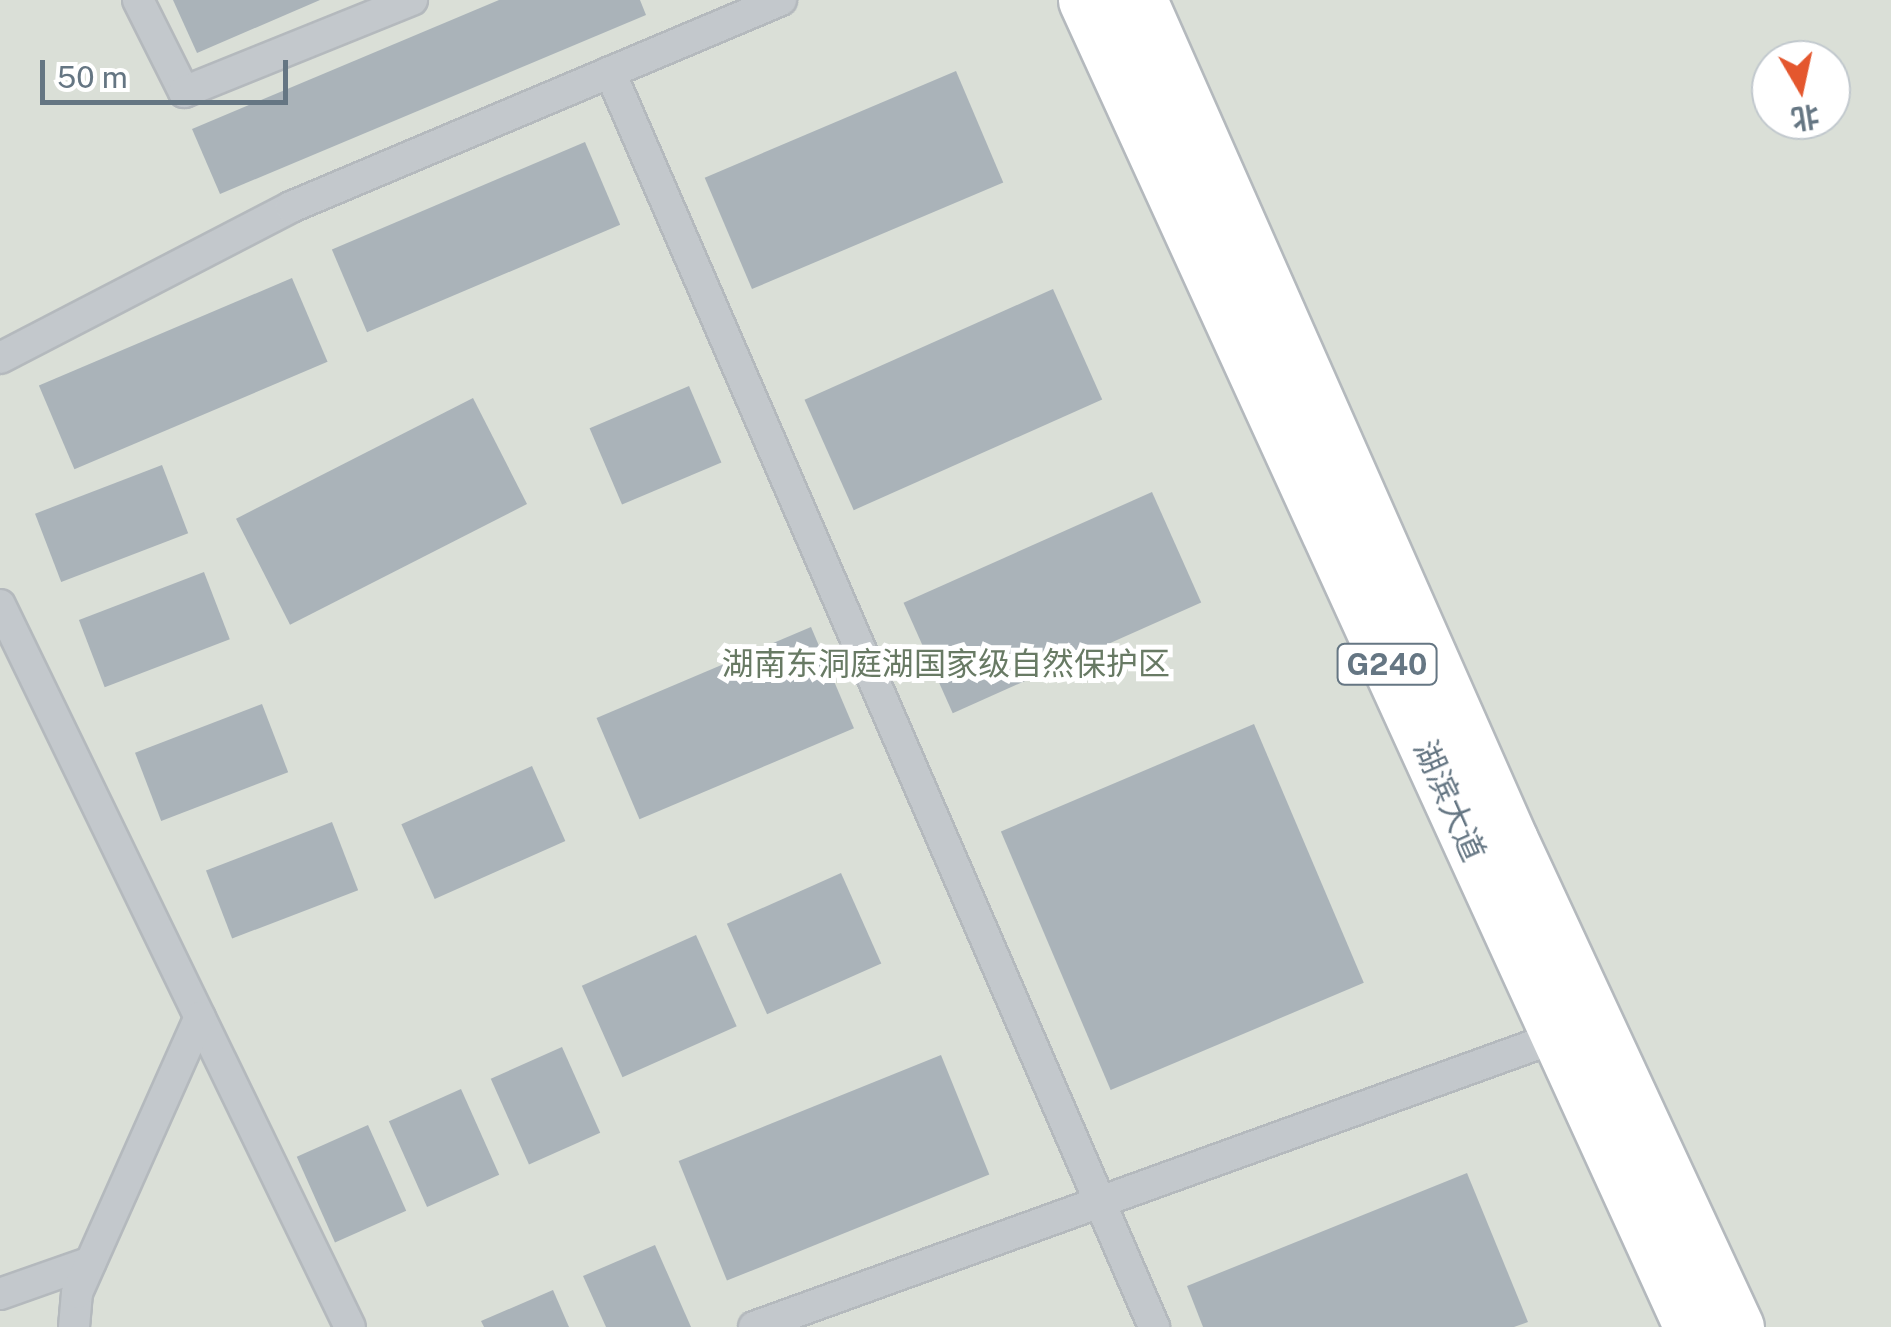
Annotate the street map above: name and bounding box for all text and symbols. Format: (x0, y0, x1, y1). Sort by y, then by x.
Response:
scale bar (45, 40, 292, 102)
north arrow (1751, 40, 1851, 140)
text: 50 m (57, 59, 128, 95)
text: 北 (1789, 100, 1822, 137)
road number: G240 (1334, 639, 1440, 689)
park label: 湖南东洞庭湖国家级自然保护区 (722, 645, 1170, 683)
street label: 湖滨大道 (1405, 735, 1493, 867)

